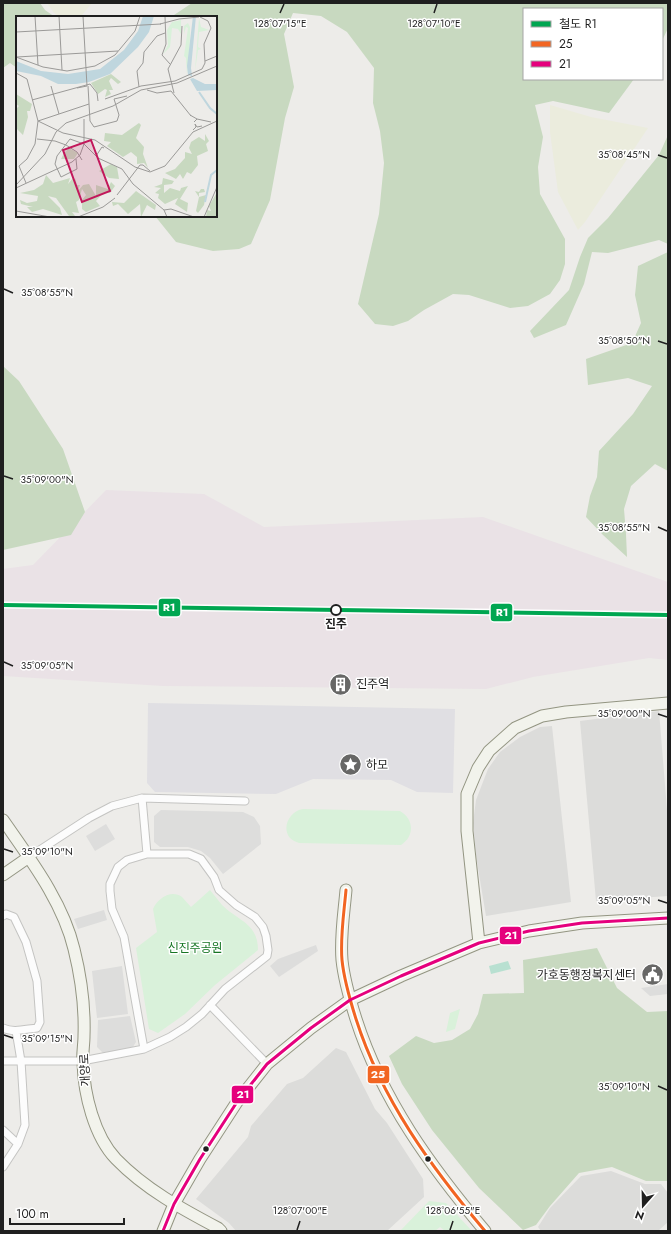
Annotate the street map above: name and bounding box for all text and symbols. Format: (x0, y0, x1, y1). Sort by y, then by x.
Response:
legend (523, 8, 663, 80)
text: 철도 R1 (559, 15, 597, 33)
inset map (16, 16, 217, 217)
text: 128°07'15"E (254, 16, 306, 31)
text: 128°07'10"E (407, 16, 461, 31)
text: 25 (559, 35, 573, 53)
text: 21 (559, 55, 571, 73)
text: 35°08'45"N (598, 147, 650, 162)
text: 35°08'55"N (21, 285, 73, 300)
text: 35°08'50"N (598, 333, 650, 348)
text: 35°09'00"N (21, 472, 73, 487)
text: 35°08'55"N (598, 520, 650, 535)
line badge: R1 (158, 598, 181, 617)
text: R1 (163, 599, 175, 615)
line badge: R1 (490, 603, 513, 622)
marker: 진주 (330, 604, 342, 616)
text: R1 (496, 604, 508, 620)
place label: 진주 (325, 615, 347, 633)
text: 35°09'05"N (21, 658, 73, 673)
building icon: 진주역 (328, 671, 354, 697)
place label: 진주역 (356, 675, 389, 693)
text: 35°09'00"N (598, 706, 650, 721)
place icon: 하모 (338, 752, 364, 778)
place label: 하모 (366, 756, 388, 774)
text: 35°09'10"N (21, 844, 73, 859)
text: 35°09'05"N (598, 893, 650, 908)
line badge: 21 (499, 926, 522, 945)
text: 21 (505, 927, 517, 943)
park label: 신진주공원 (167, 939, 223, 957)
public building icon: 가호동행정복지센터 (639, 962, 665, 988)
place label: 가호동행정복지센터 (537, 966, 636, 984)
text: 35°09'15"N (21, 1031, 73, 1046)
street label: 개양로 (75, 1053, 95, 1087)
line badge: 25 (367, 1065, 390, 1084)
text: 25 (371, 1066, 385, 1082)
text: 35°09'10"N (598, 1079, 650, 1094)
line badge: 21 (231, 1085, 254, 1104)
text: 21 (237, 1086, 249, 1102)
unlabelled marker (201, 1144, 211, 1154)
unlabelled marker (423, 1154, 433, 1164)
north arrow (623, 1186, 663, 1226)
scale bar (10, 1200, 124, 1226)
text: 128°07'00"E (273, 1203, 327, 1218)
text: 128°06'55"E (426, 1203, 480, 1218)
text: 100 m (16, 1205, 49, 1223)
text: N (633, 1206, 646, 1224)

